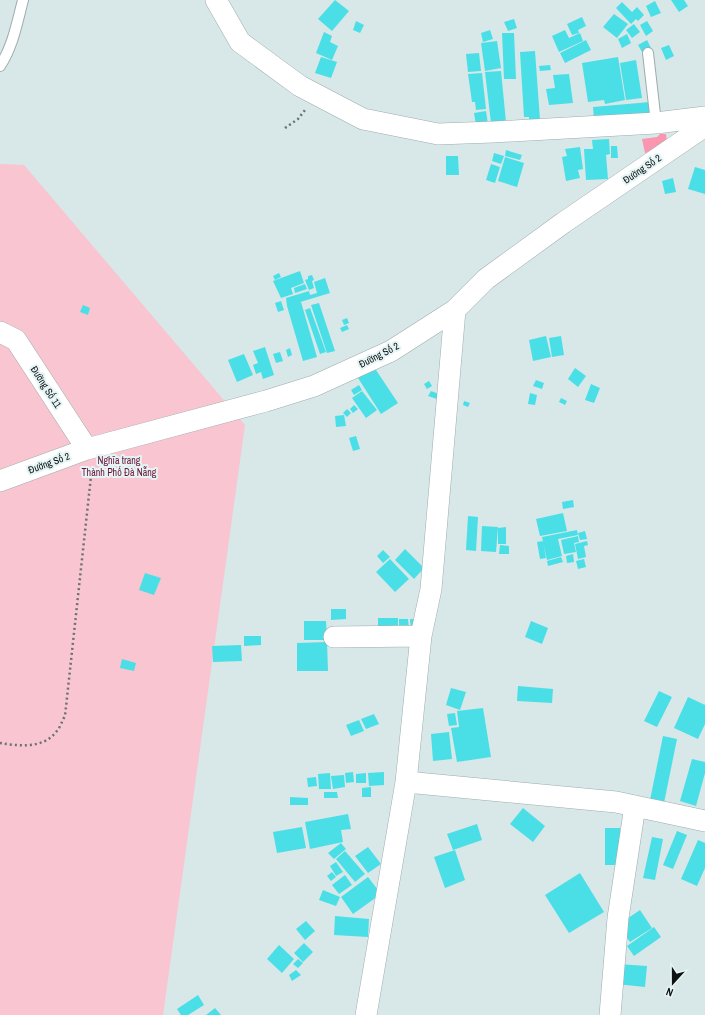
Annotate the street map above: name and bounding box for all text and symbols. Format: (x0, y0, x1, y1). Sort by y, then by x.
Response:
street label: Đường Số 2 (620, 151, 664, 186)
street label: Đường Số 2 (357, 339, 402, 371)
street label: Đường Số 11 (28, 364, 65, 411)
street label: Đường Số 2 (26, 449, 72, 477)
park label: Nghĩa trang Thành Phố Đà Nẵng (82, 454, 157, 479)
north arrow (653, 963, 693, 1003)
text: N (664, 985, 675, 1000)

